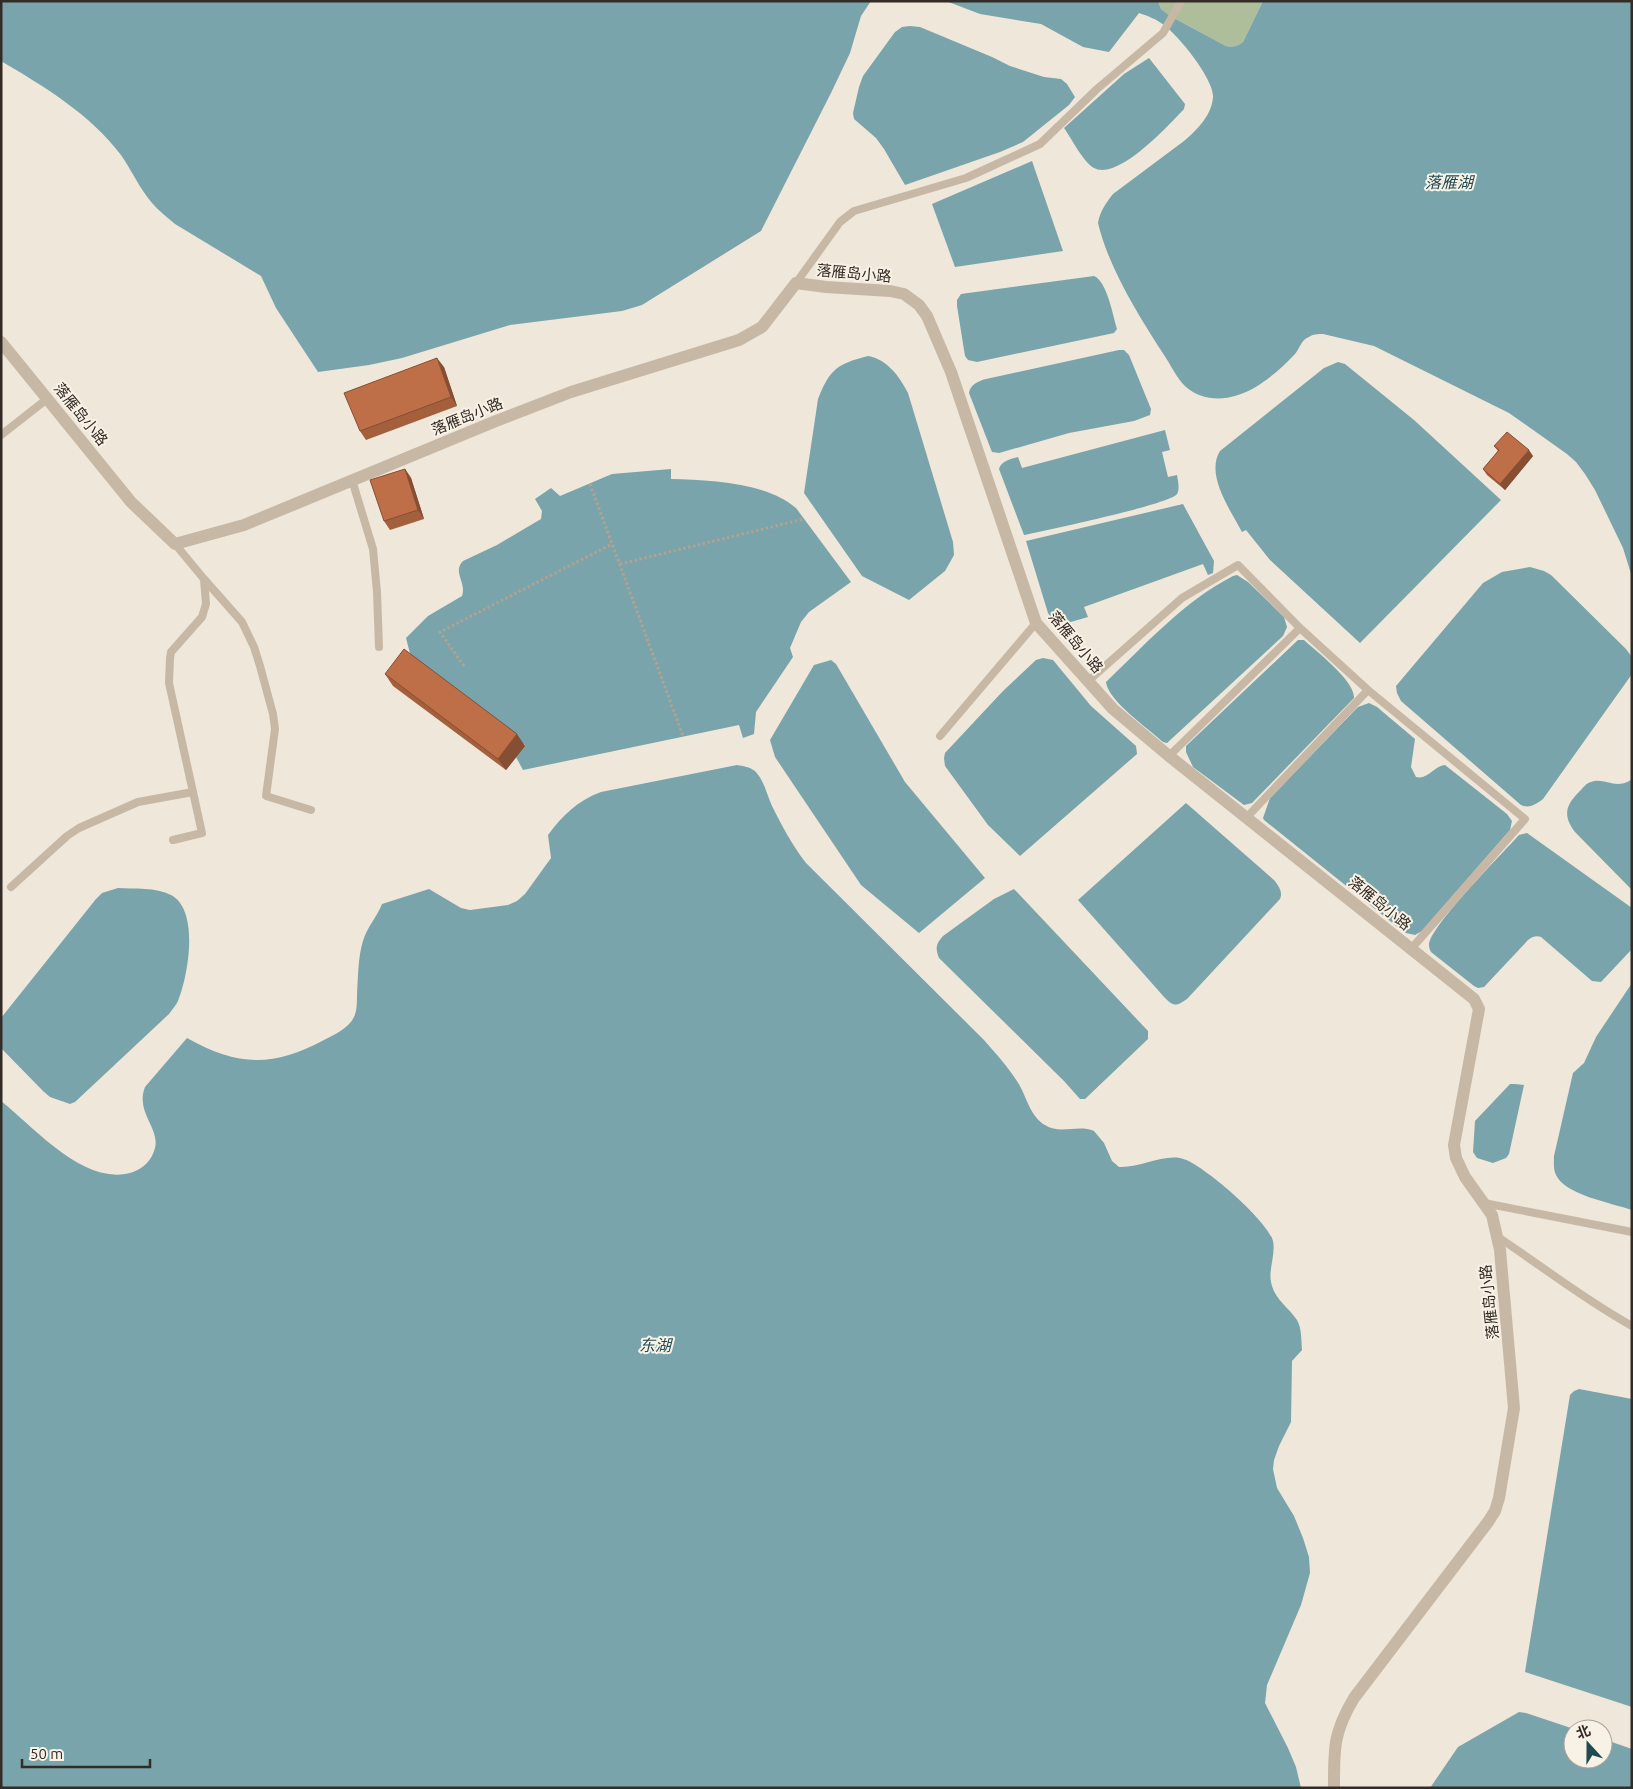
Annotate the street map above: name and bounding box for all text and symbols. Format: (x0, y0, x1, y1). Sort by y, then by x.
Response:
water label: 落雁湖 (1425, 173, 1476, 191)
street label: 落雁岛小路 (816, 261, 892, 285)
street label: 落雁岛小路 (51, 380, 111, 448)
street label: 落雁岛小路 (429, 394, 505, 438)
street label: 落雁岛小路 (1045, 608, 1107, 676)
street label: 落雁岛小路 (1346, 873, 1414, 933)
street label: 落雁岛小路 (1477, 1264, 1501, 1340)
water label: 东湖 (639, 1336, 674, 1354)
north arrow (1563, 1719, 1613, 1769)
text: 北 (1574, 1722, 1593, 1742)
scale bar (22, 1736, 150, 1768)
text: 50 m (30, 1745, 63, 1762)

